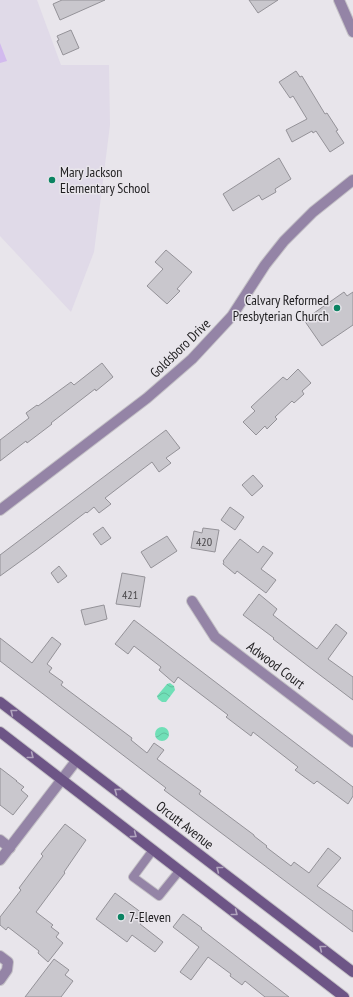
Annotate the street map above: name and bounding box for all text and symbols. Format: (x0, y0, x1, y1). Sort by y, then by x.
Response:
place label: Mary Jackson Elementary School (60, 163, 150, 197)
marker: Mary Jackson Elementary School (47, 175, 57, 185)
place label: Calvary Reformed Presbyterian Church (233, 291, 329, 325)
marker: Calvary Reformed Presbyterian Church (332, 303, 342, 313)
street label: Goldsboro Drive (146, 314, 214, 381)
house number: 420 (196, 534, 212, 549)
house number: 421 (122, 587, 138, 602)
street label: Adwood Court (243, 637, 309, 693)
one-way arrow (10, 709, 17, 717)
one-way arrow (26, 751, 33, 758)
one-way arrow (114, 789, 121, 796)
street label: Orcutt Avenue (153, 797, 218, 853)
one-way arrow (129, 831, 136, 838)
one-way arrow (216, 866, 223, 874)
place label: 7-Eleven (129, 908, 171, 926)
one-way arrow (230, 908, 237, 915)
marker: 7-Eleven (116, 912, 126, 922)
one-way arrow (320, 946, 327, 953)

